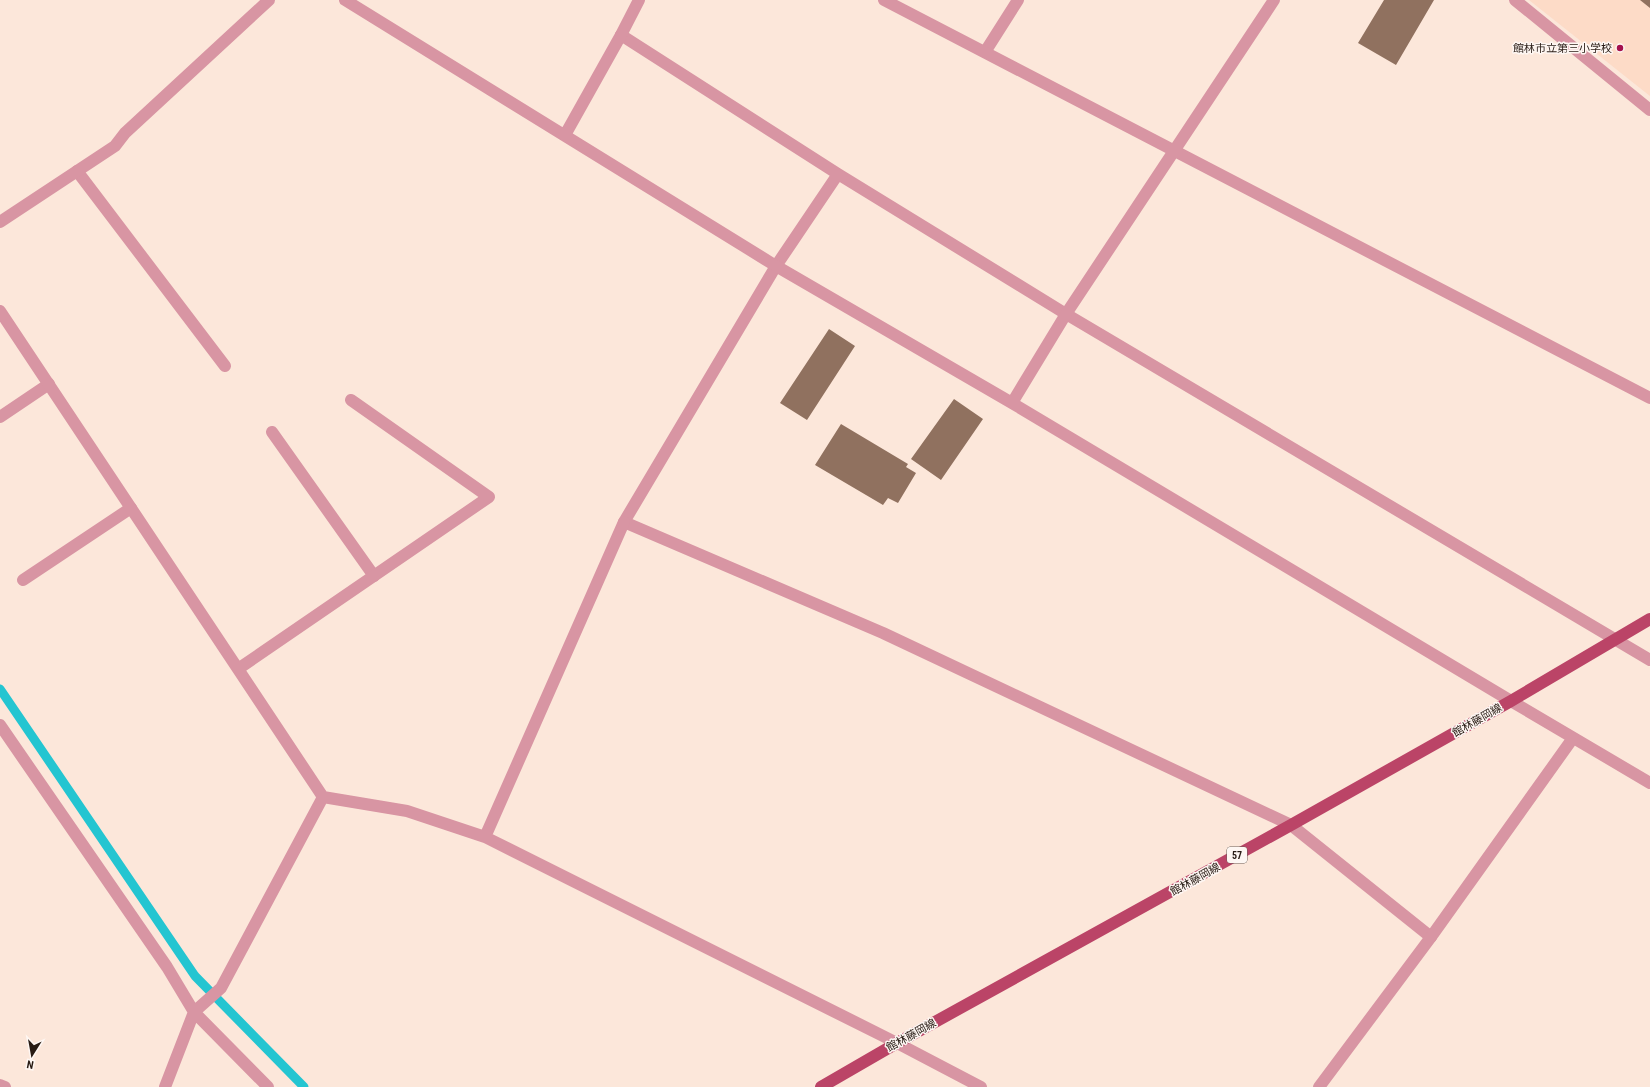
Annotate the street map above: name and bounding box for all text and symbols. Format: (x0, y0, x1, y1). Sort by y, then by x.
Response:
place label: 館林市立第三小学校 (1513, 42, 1612, 55)
marker: 館林市立第三小学校 (1615, 43, 1625, 53)
street label: 館林藤岡線 (1450, 701, 1504, 740)
road number: 57 (1227, 847, 1247, 863)
street label: 館林藤岡線 (1168, 860, 1222, 898)
street label: 館林藤岡線 (884, 1016, 938, 1054)
north arrow (12, 1035, 52, 1075)
text: N (25, 1057, 35, 1071)

